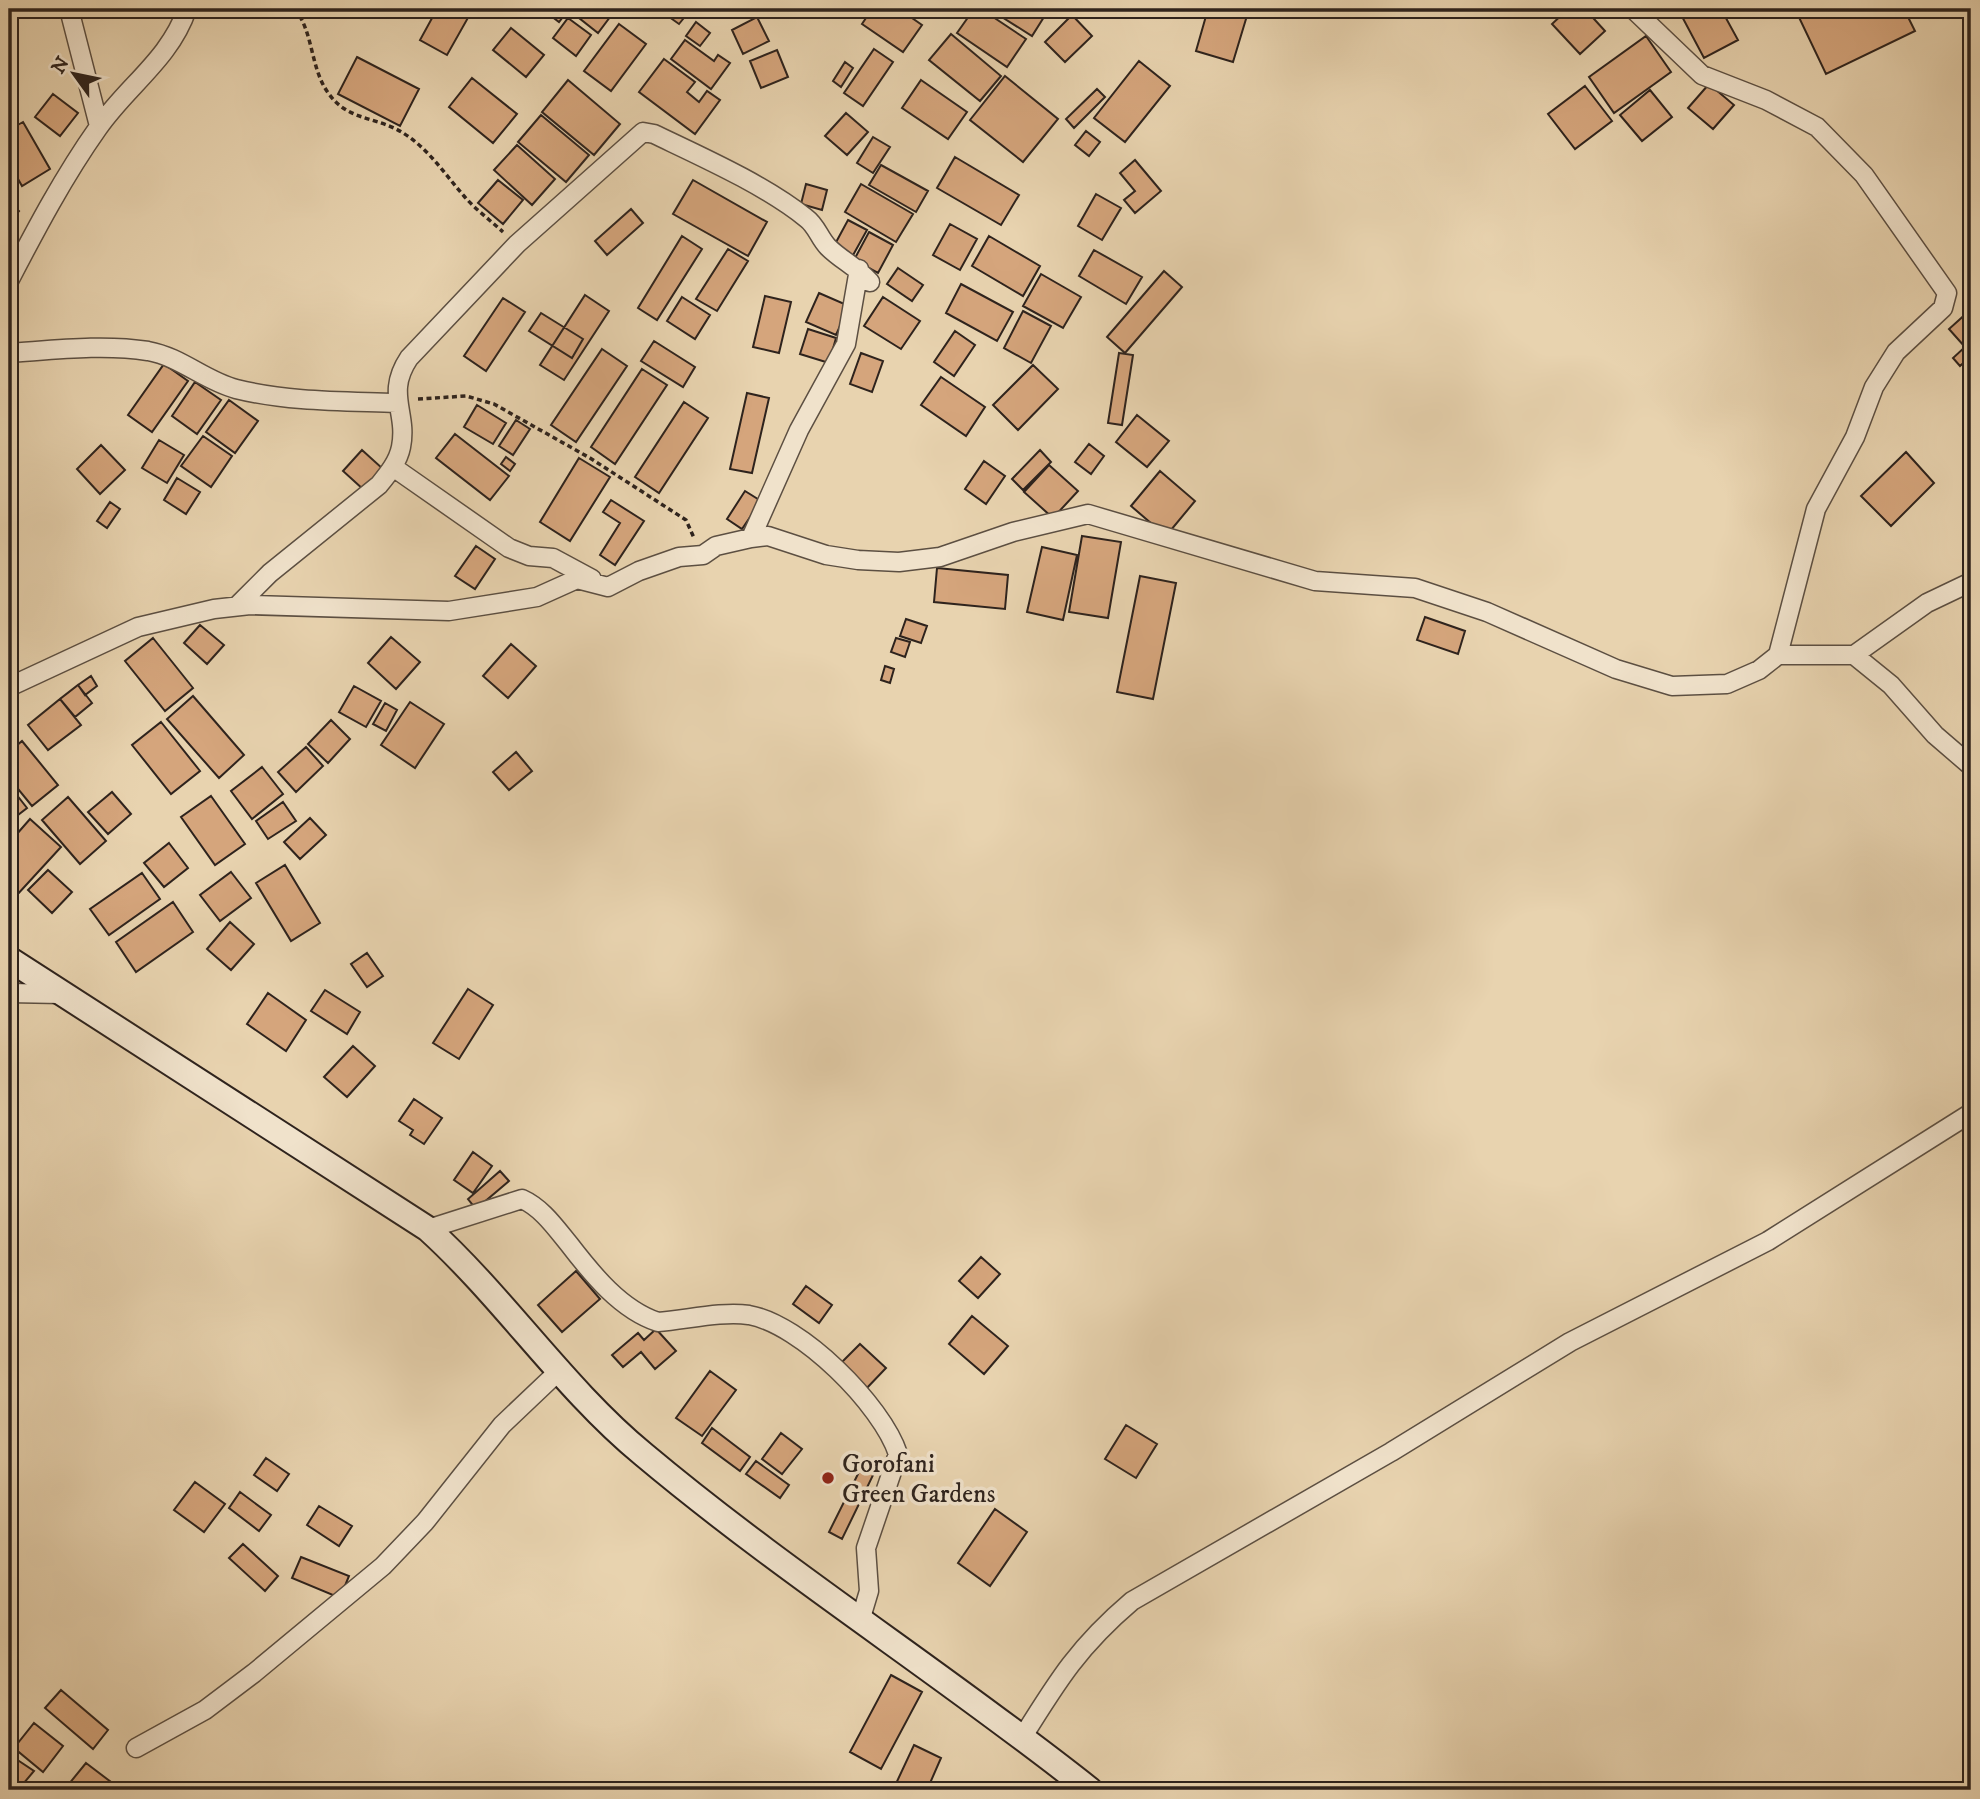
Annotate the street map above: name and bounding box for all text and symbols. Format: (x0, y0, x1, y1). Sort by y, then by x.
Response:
north arrow (38, 38, 108, 108)
text: N (47, 52, 75, 78)
place label: Gorofani Green Gardens (842, 1448, 995, 1511)
marker: Gorofani Green Gardens (820, 1470, 836, 1486)

